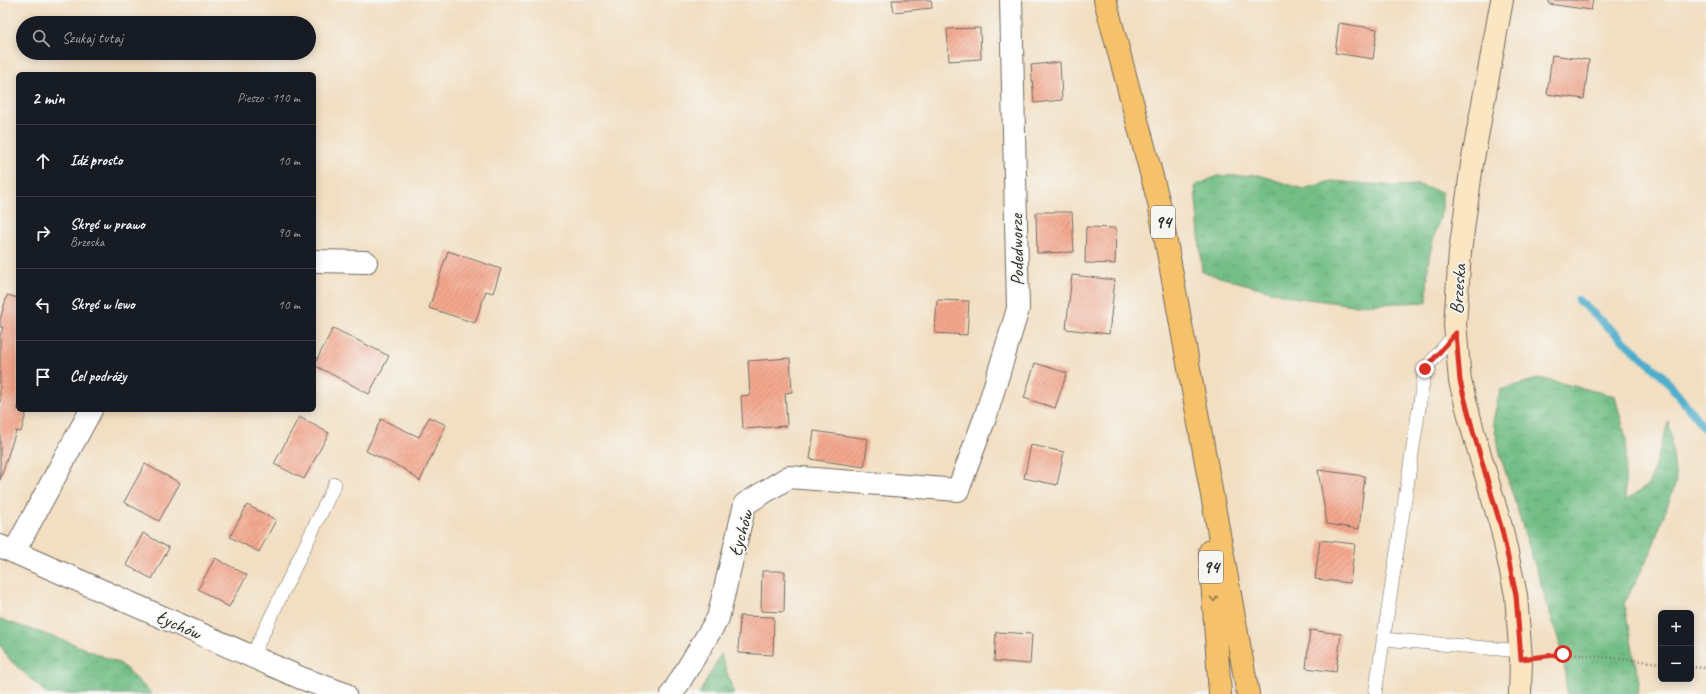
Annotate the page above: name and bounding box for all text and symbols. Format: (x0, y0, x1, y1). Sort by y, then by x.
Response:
search box (16, 16, 316, 60)
icon: search (30, 27, 52, 49)
text: Szukaj tutaj (62, 29, 123, 48)
text: 2 min (32, 88, 65, 109)
text: Pieszo · 110 m (237, 90, 300, 106)
icon: ahead (32, 150, 54, 172)
text: Idź prosto (70, 151, 123, 170)
text: 10 m (278, 153, 300, 169)
road number: 94 (1151, 206, 1175, 238)
street label: Podedworze (1004, 212, 1030, 286)
text: Skręć w prawo (70, 215, 145, 234)
icon: right (32, 222, 54, 244)
text: 90 m (278, 225, 300, 241)
text: Brzeska (70, 234, 104, 250)
street label: Brzeska (1444, 262, 1472, 315)
icon: left (32, 294, 54, 316)
text: Skręć w lewo (70, 295, 135, 314)
text: 10 m (278, 297, 300, 313)
route end (1416, 360, 1434, 378)
icon: arrive (32, 366, 54, 388)
text: Cel podróży (70, 367, 126, 386)
street label: Łychów (723, 506, 759, 559)
road number: 94 (1199, 551, 1223, 583)
one-way arrow (1209, 596, 1218, 602)
street label: Łychów (153, 605, 207, 646)
map controls (1658, 610, 1694, 682)
button: + (1658, 610, 1694, 646)
route start (1554, 645, 1572, 663)
button: − (1658, 646, 1694, 682)

